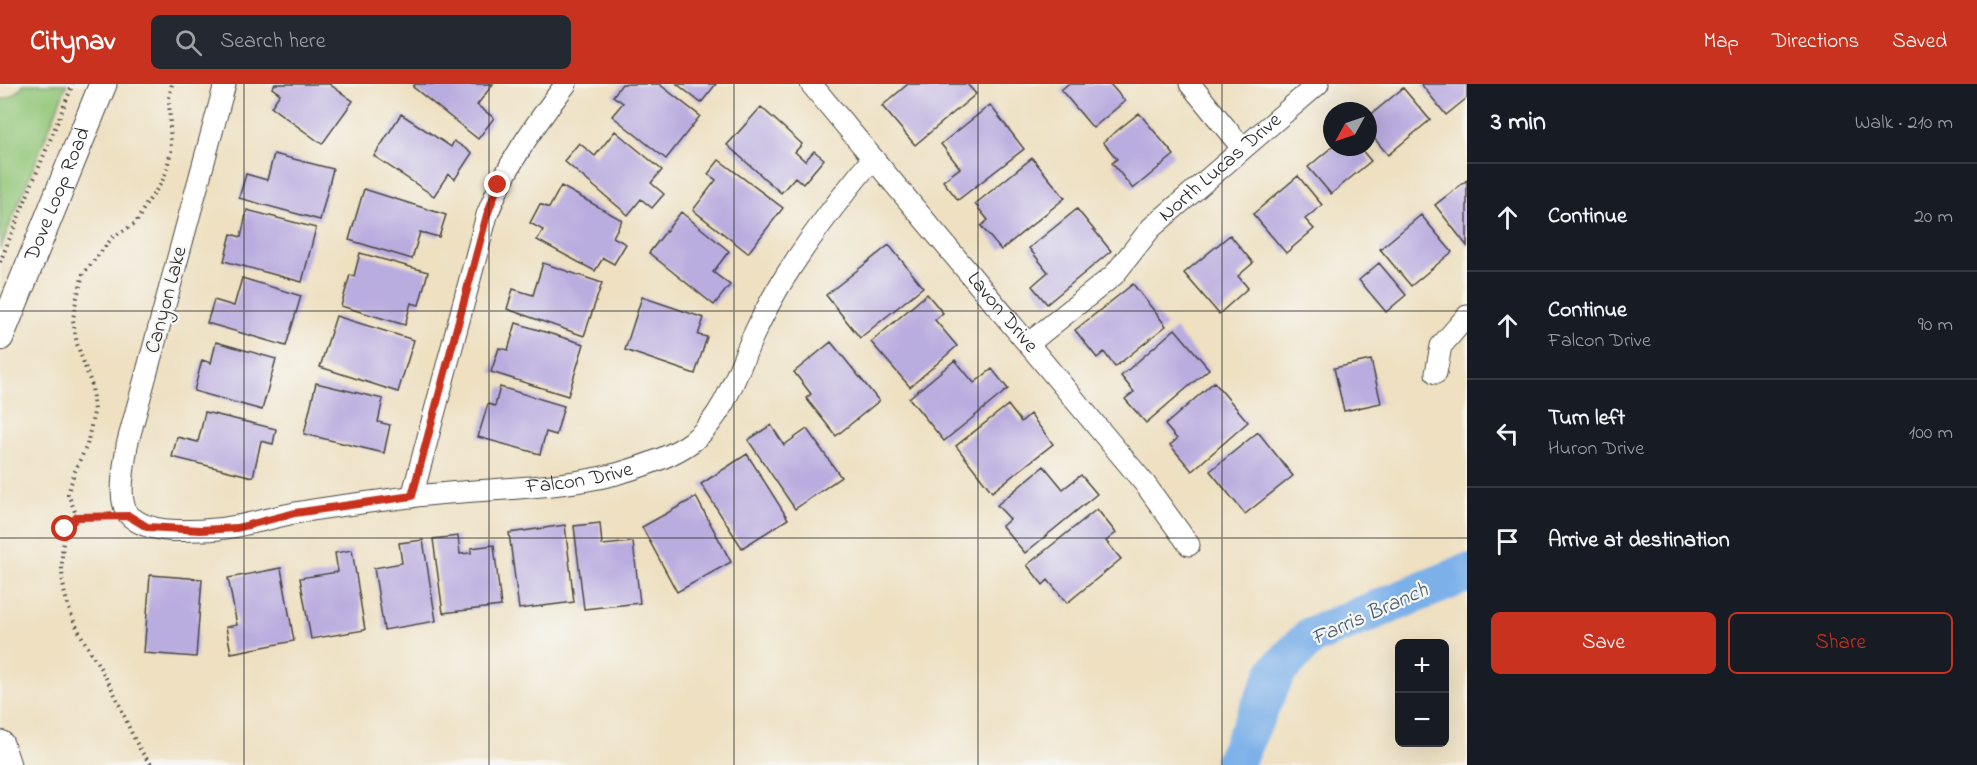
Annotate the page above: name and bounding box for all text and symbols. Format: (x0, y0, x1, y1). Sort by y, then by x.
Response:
search box (151, 15, 571, 69)
text: Citynav (30, 22, 115, 63)
icon: search (172, 26, 205, 59)
text: Search here (220, 26, 326, 58)
text: Map (1703, 27, 1739, 57)
text: Directions (1772, 27, 1859, 57)
text: Saved (1892, 27, 1947, 57)
north arrow (1323, 102, 1377, 156)
text: 3 min (1491, 104, 1546, 142)
street label: North Lucas Drive (1152, 106, 1289, 230)
text: Walk · 210 m (1855, 109, 1953, 138)
street label: Dove Loop Road (17, 123, 99, 267)
route end (484, 171, 510, 197)
icon: ahead (1491, 201, 1524, 234)
text: Continue (1548, 201, 1627, 233)
text: 20 m (1914, 203, 1953, 232)
street label: Canyon Lake (138, 243, 198, 357)
street label: Lavon Drive (959, 266, 1045, 360)
text: Continue (1548, 295, 1627, 327)
icon: ahead (1491, 309, 1524, 342)
text: 90 m (1918, 311, 1953, 340)
text: Falcon Drive (1548, 327, 1651, 356)
text: Turn left (1548, 403, 1625, 435)
icon: left (1491, 417, 1524, 450)
text: 100 m (1909, 419, 1953, 448)
text: Huron Drive (1548, 435, 1644, 464)
street label: Falcon Drive (524, 455, 637, 503)
route start (51, 515, 77, 541)
icon: arrive (1491, 525, 1524, 558)
text: Arrive at destination (1548, 525, 1730, 557)
water label: Farris Branch (1306, 575, 1434, 655)
button: Save (1491, 612, 1716, 674)
button: Share (1728, 612, 1953, 674)
map controls (1395, 639, 1449, 747)
button: + (1395, 639, 1449, 693)
button: − (1395, 693, 1449, 747)

